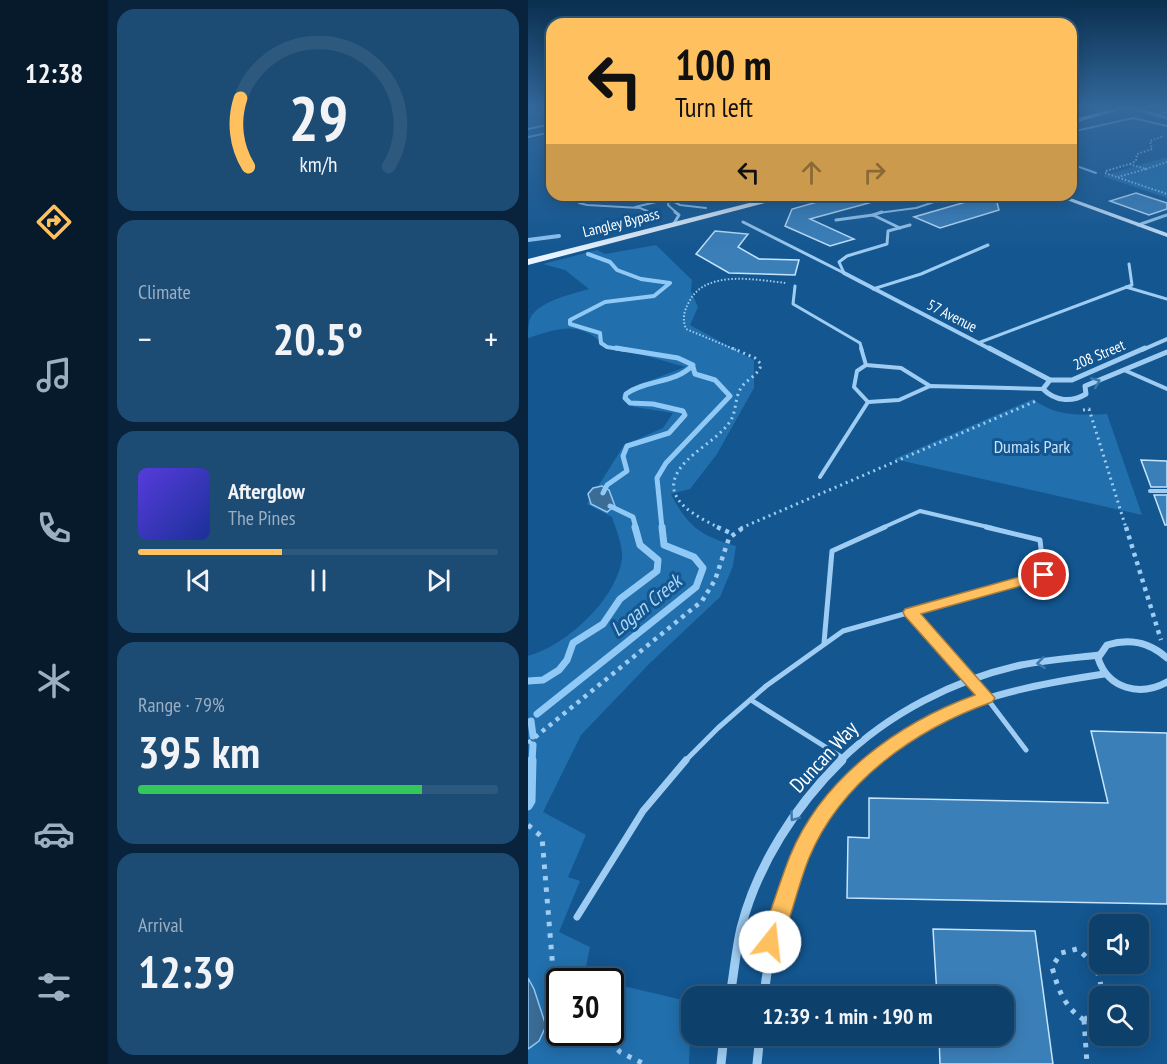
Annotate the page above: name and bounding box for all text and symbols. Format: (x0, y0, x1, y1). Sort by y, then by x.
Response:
text: 100 m (675, 37, 772, 92)
icon: left (576, 42, 654, 120)
text: 12:38 (25, 56, 83, 90)
text: 29 (288, 77, 348, 158)
text: Turn left (675, 90, 753, 124)
text: km/h (299, 150, 337, 178)
icon: left (732, 156, 765, 189)
icon: ahead (795, 156, 828, 189)
icon: right (858, 156, 891, 189)
icon: directions (33, 201, 75, 243)
street label: Langley Bypass (581, 204, 661, 241)
text: Climate (138, 279, 191, 305)
street label: 57 Avenue (924, 295, 980, 336)
text: 20.5° (273, 309, 363, 367)
text: − (138, 317, 152, 360)
text: + (484, 317, 498, 360)
street label: 208 Street (1070, 335, 1128, 374)
icon: music (33, 354, 75, 396)
one-way arrow (1090, 377, 1101, 389)
park label: Dumais Park (994, 435, 1070, 458)
text: Afterglow (228, 477, 305, 505)
text: The Pines (228, 505, 295, 531)
icon: phone (33, 507, 75, 549)
pin (1018, 549, 1069, 600)
icon: arrive (1027, 558, 1060, 591)
icon: previous (182, 564, 215, 597)
icon: pause (302, 564, 335, 597)
icon: next (422, 564, 455, 597)
water label: Logan Creek (605, 567, 689, 642)
one-way arrow (1036, 656, 1046, 669)
icon: climate (33, 660, 75, 702)
text: Range · 79% (138, 692, 225, 718)
street label: Duncan Way (784, 715, 864, 798)
text: 395 km (138, 722, 260, 780)
one-way arrow (790, 811, 801, 822)
icon: car (33, 813, 75, 855)
position arrow (738, 910, 802, 974)
text: Arrival (138, 912, 183, 938)
map controls (1089, 914, 1149, 1046)
button: sound (1089, 914, 1149, 974)
text: 12:39 (138, 942, 235, 1000)
icon: filters (33, 966, 75, 1008)
speed limit sign: 30 (546, 968, 624, 1046)
button: search (1089, 986, 1149, 1046)
text: 12:39 · 1 min · 190 m (762, 1002, 933, 1030)

